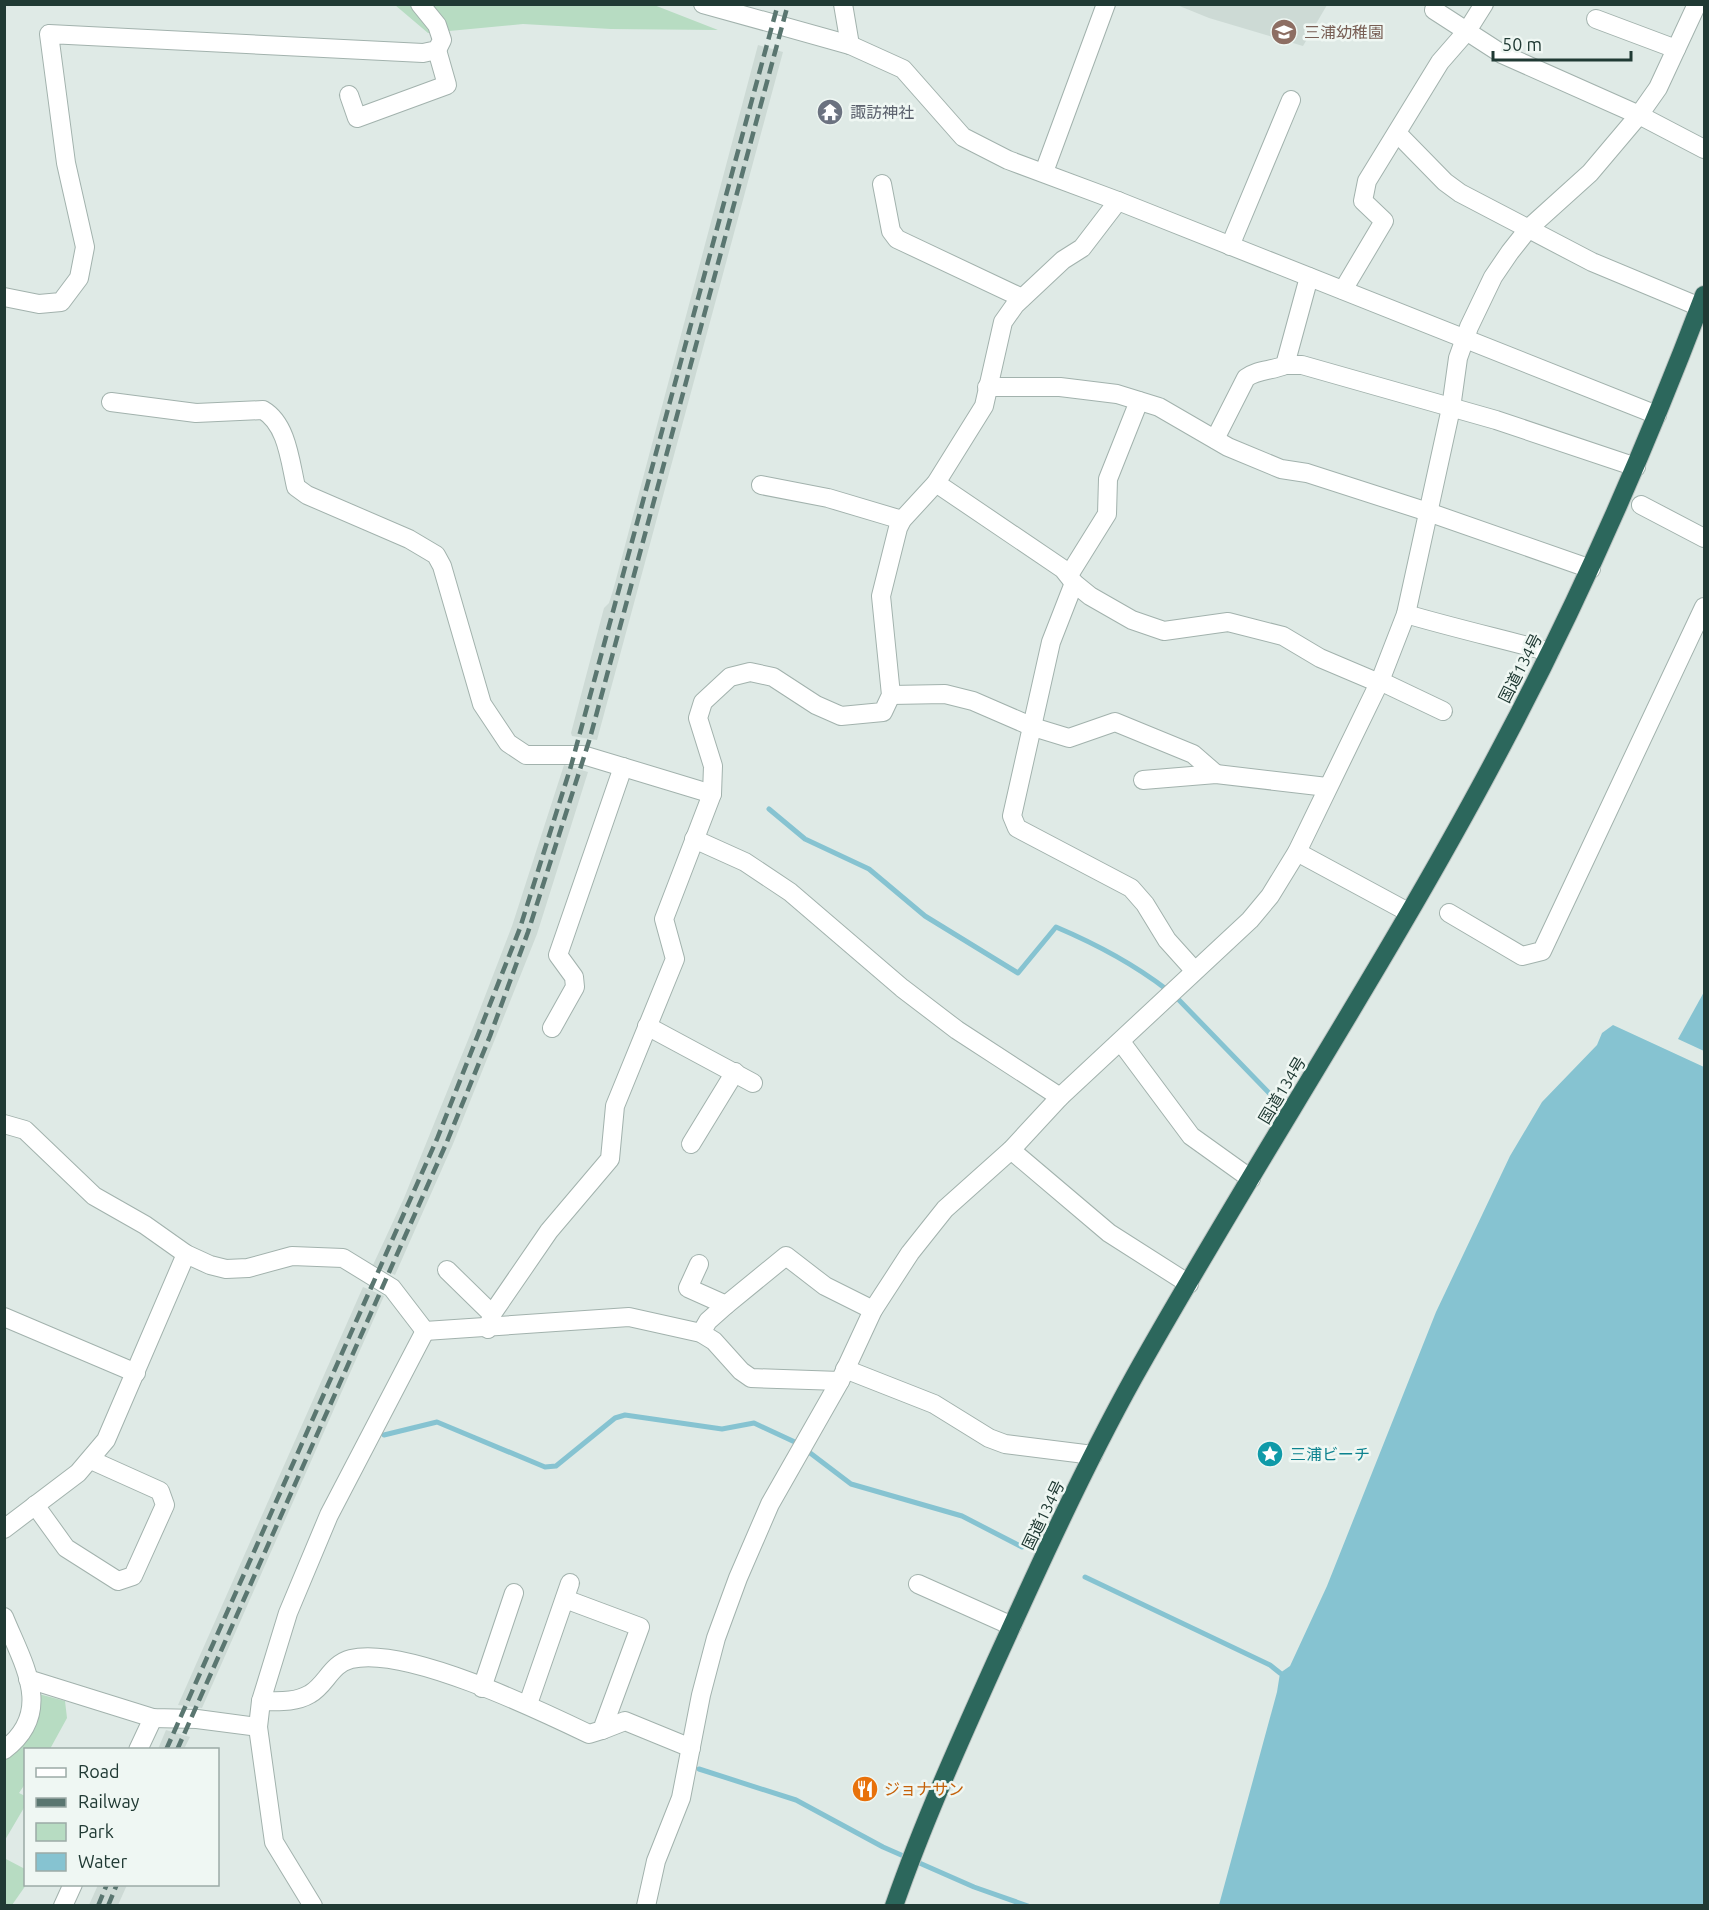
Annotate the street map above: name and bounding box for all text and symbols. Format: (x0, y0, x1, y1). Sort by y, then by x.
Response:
school or university icon: 三浦幼稚園 (1269, 17, 1299, 47)
place label: 三浦幼稚園 (1304, 23, 1384, 41)
scale bar (1493, 24, 1631, 62)
text: 50 m (1502, 34, 1542, 54)
temple icon: 諏訪神社 (815, 97, 845, 127)
place label: 諏訪神社 (850, 103, 914, 121)
street label: 国道134号 (1495, 630, 1545, 706)
street label: 国道134号 (1255, 1053, 1309, 1127)
place icon: 三浦ビーチ (1255, 1439, 1285, 1469)
place label: 三浦ビーチ (1290, 1445, 1370, 1463)
street label: 国道134号 (1018, 1477, 1068, 1553)
legend (24, 1748, 219, 1886)
text: Road (78, 1761, 120, 1781)
restaurant icon: ジョナサン (850, 1774, 880, 1804)
place label: ジョナサン (884, 1780, 964, 1798)
text: Railway (78, 1791, 140, 1811)
text: Park (78, 1821, 114, 1841)
text: Water (78, 1851, 128, 1871)

